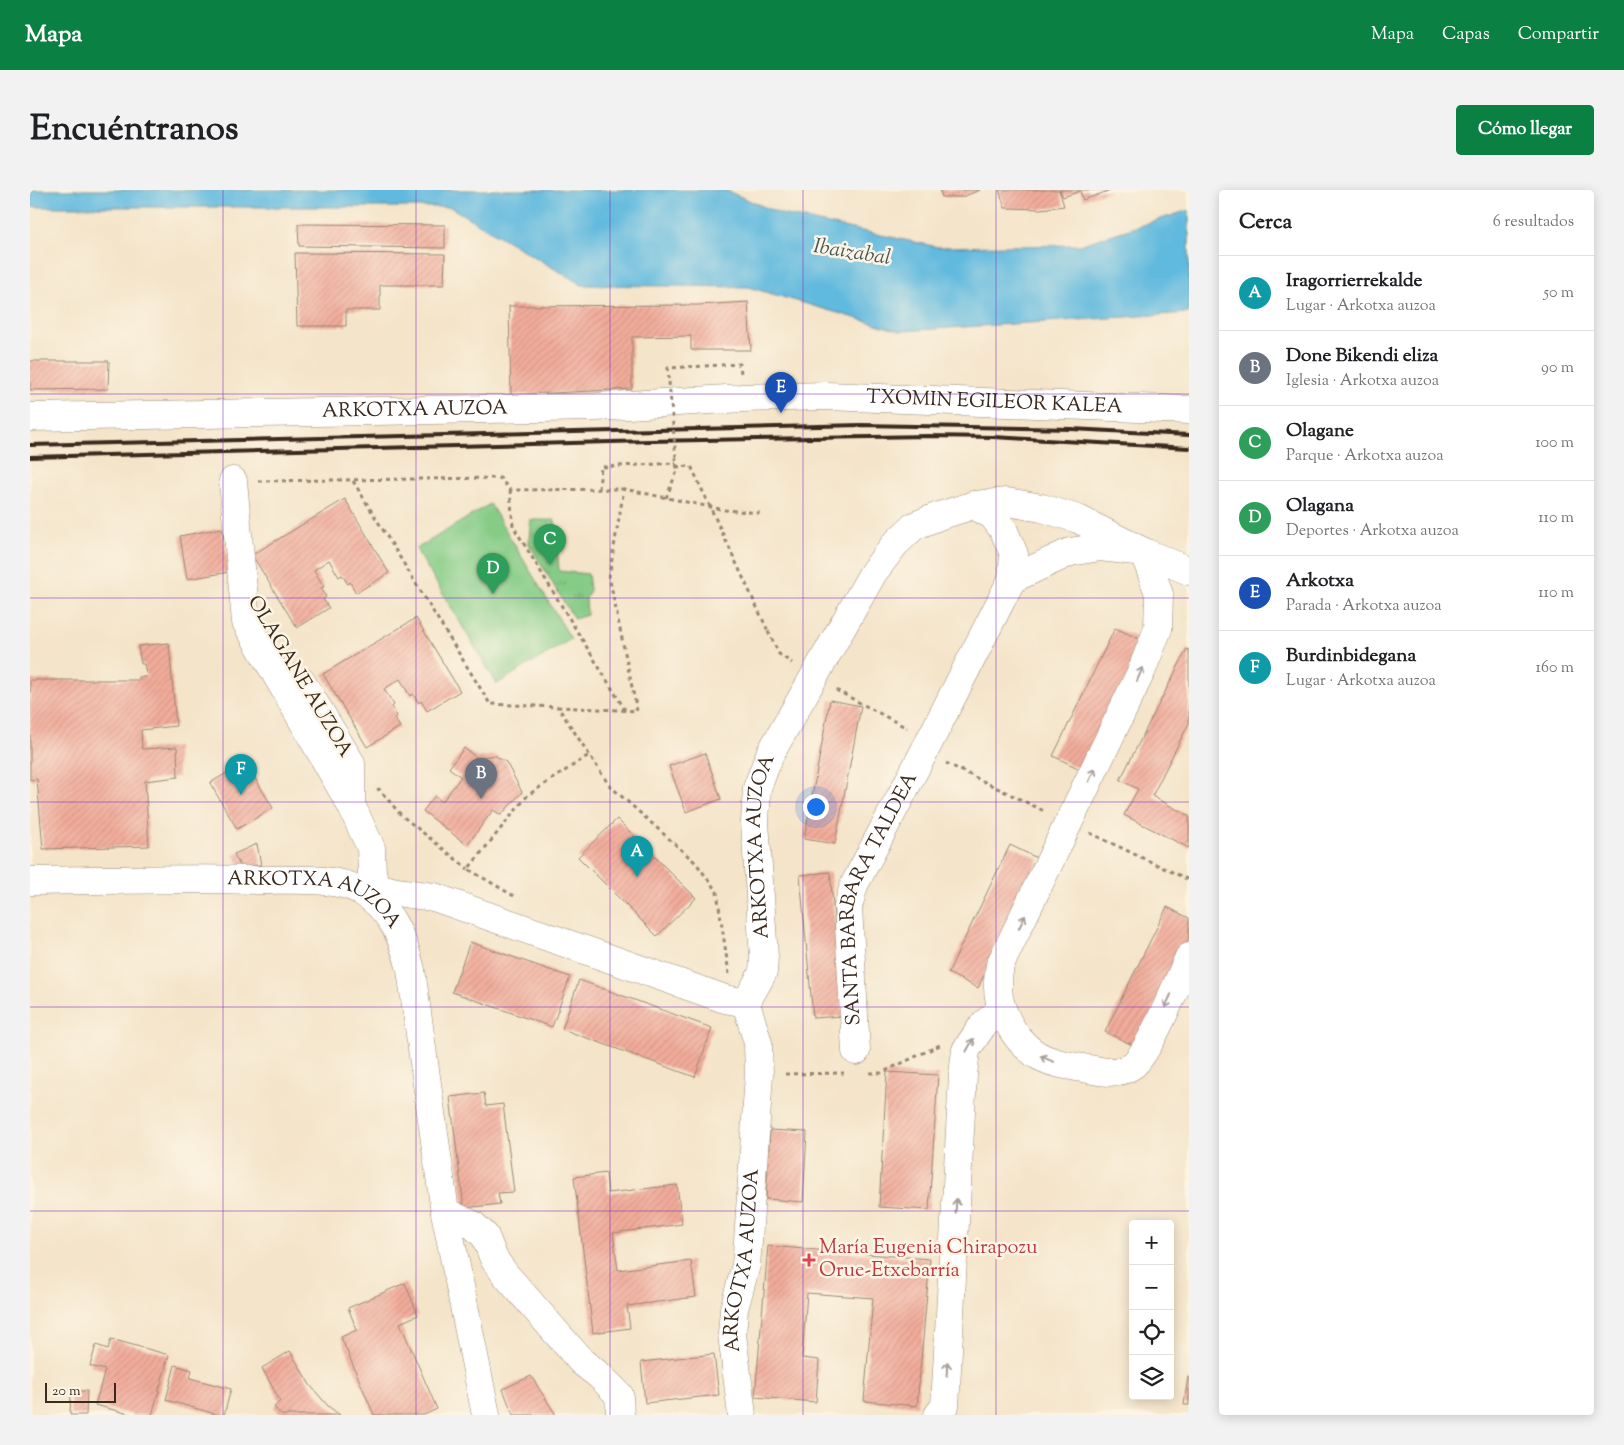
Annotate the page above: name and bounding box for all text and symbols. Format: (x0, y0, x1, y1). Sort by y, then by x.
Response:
text: Mapa (25, 18, 82, 52)
text: Mapa (1371, 22, 1414, 48)
text: Capas (1442, 22, 1490, 48)
text: Compartir (1518, 22, 1599, 48)
text: Encuéntranos (30, 105, 239, 156)
button: Cómo llegar (1456, 105, 1594, 155)
text: Cerca (1239, 208, 1292, 238)
text: 6 resultados (1493, 211, 1574, 234)
water label: Ibaizabal (811, 232, 893, 274)
text: Iragorrierrekalde (1286, 268, 1422, 295)
text: A (1249, 282, 1262, 305)
text: 50 m (1543, 282, 1574, 305)
text: Lugar · Arkotxa auzoa (1286, 295, 1436, 318)
text: Done Bikendi eliza (1286, 343, 1438, 370)
text: B (1250, 357, 1260, 380)
text: 90 m (1541, 357, 1574, 380)
text: Iglesia · Arkotxa auzoa (1286, 370, 1439, 393)
pin: E (765, 372, 797, 413)
street label: TXOMIN EGILEOR KALEA (866, 383, 1123, 422)
street label: ARKOTXA AUZOA (322, 394, 508, 426)
text: Olagane (1286, 418, 1354, 445)
text: C (1249, 432, 1261, 455)
text: 100 m (1535, 432, 1574, 455)
text: Parque · Arkotxa auzoa (1286, 445, 1444, 468)
text: Olagana (1286, 493, 1354, 520)
text: D (1249, 507, 1261, 530)
text: 110 m (1538, 507, 1574, 530)
text: Deportes · Arkotxa auzoa (1286, 520, 1459, 543)
pin: C (534, 524, 566, 565)
pin: D (477, 553, 509, 594)
text: Arkotxa (1286, 568, 1354, 595)
text: E (1250, 582, 1260, 605)
text: 110 m (1538, 582, 1574, 605)
street label: OLAGANE AUZOA (239, 591, 359, 763)
text: Parada · Arkotxa auzoa (1286, 595, 1442, 618)
text: Burdinbidegana (1286, 643, 1416, 670)
text: F (1251, 657, 1259, 680)
text: 160 m (1536, 657, 1574, 680)
one-way arrow (1135, 667, 1145, 682)
text: Lugar · Arkotxa auzoa (1286, 670, 1436, 693)
street label: ARKOTXA AUZOA (740, 750, 783, 940)
pin: F (225, 754, 257, 795)
pin: B (465, 758, 497, 799)
street label: SANTA BARBARA TALDEA (833, 767, 925, 1026)
one-way arrow (1088, 768, 1097, 783)
your location (803, 794, 829, 820)
pin: A (621, 836, 653, 877)
street label: ARKOTXA AUZOA (227, 865, 408, 935)
one-way arrow (1017, 914, 1027, 929)
one-way arrow (1163, 993, 1173, 1008)
one-way arrow (965, 1038, 975, 1053)
one-way arrow (1040, 1053, 1055, 1063)
street label: ARKOTXA AUZOA (717, 1168, 767, 1354)
one-way arrow (951, 1199, 960, 1215)
map controls (1129, 1220, 1174, 1400)
button: + (1129, 1220, 1174, 1265)
place label: María Eugenia Chirapozu Orue-Etxebarría (819, 1234, 1038, 1286)
marker: María Eugenia Chirapozu Orue-Etxebarría (803, 1254, 815, 1266)
button: − (1129, 1265, 1174, 1310)
button: locate (1129, 1310, 1174, 1355)
button: layers (1129, 1355, 1174, 1400)
one-way arrow (943, 1361, 952, 1377)
scale bar (45, 1380, 116, 1403)
text: 20 m (52, 1382, 81, 1402)

